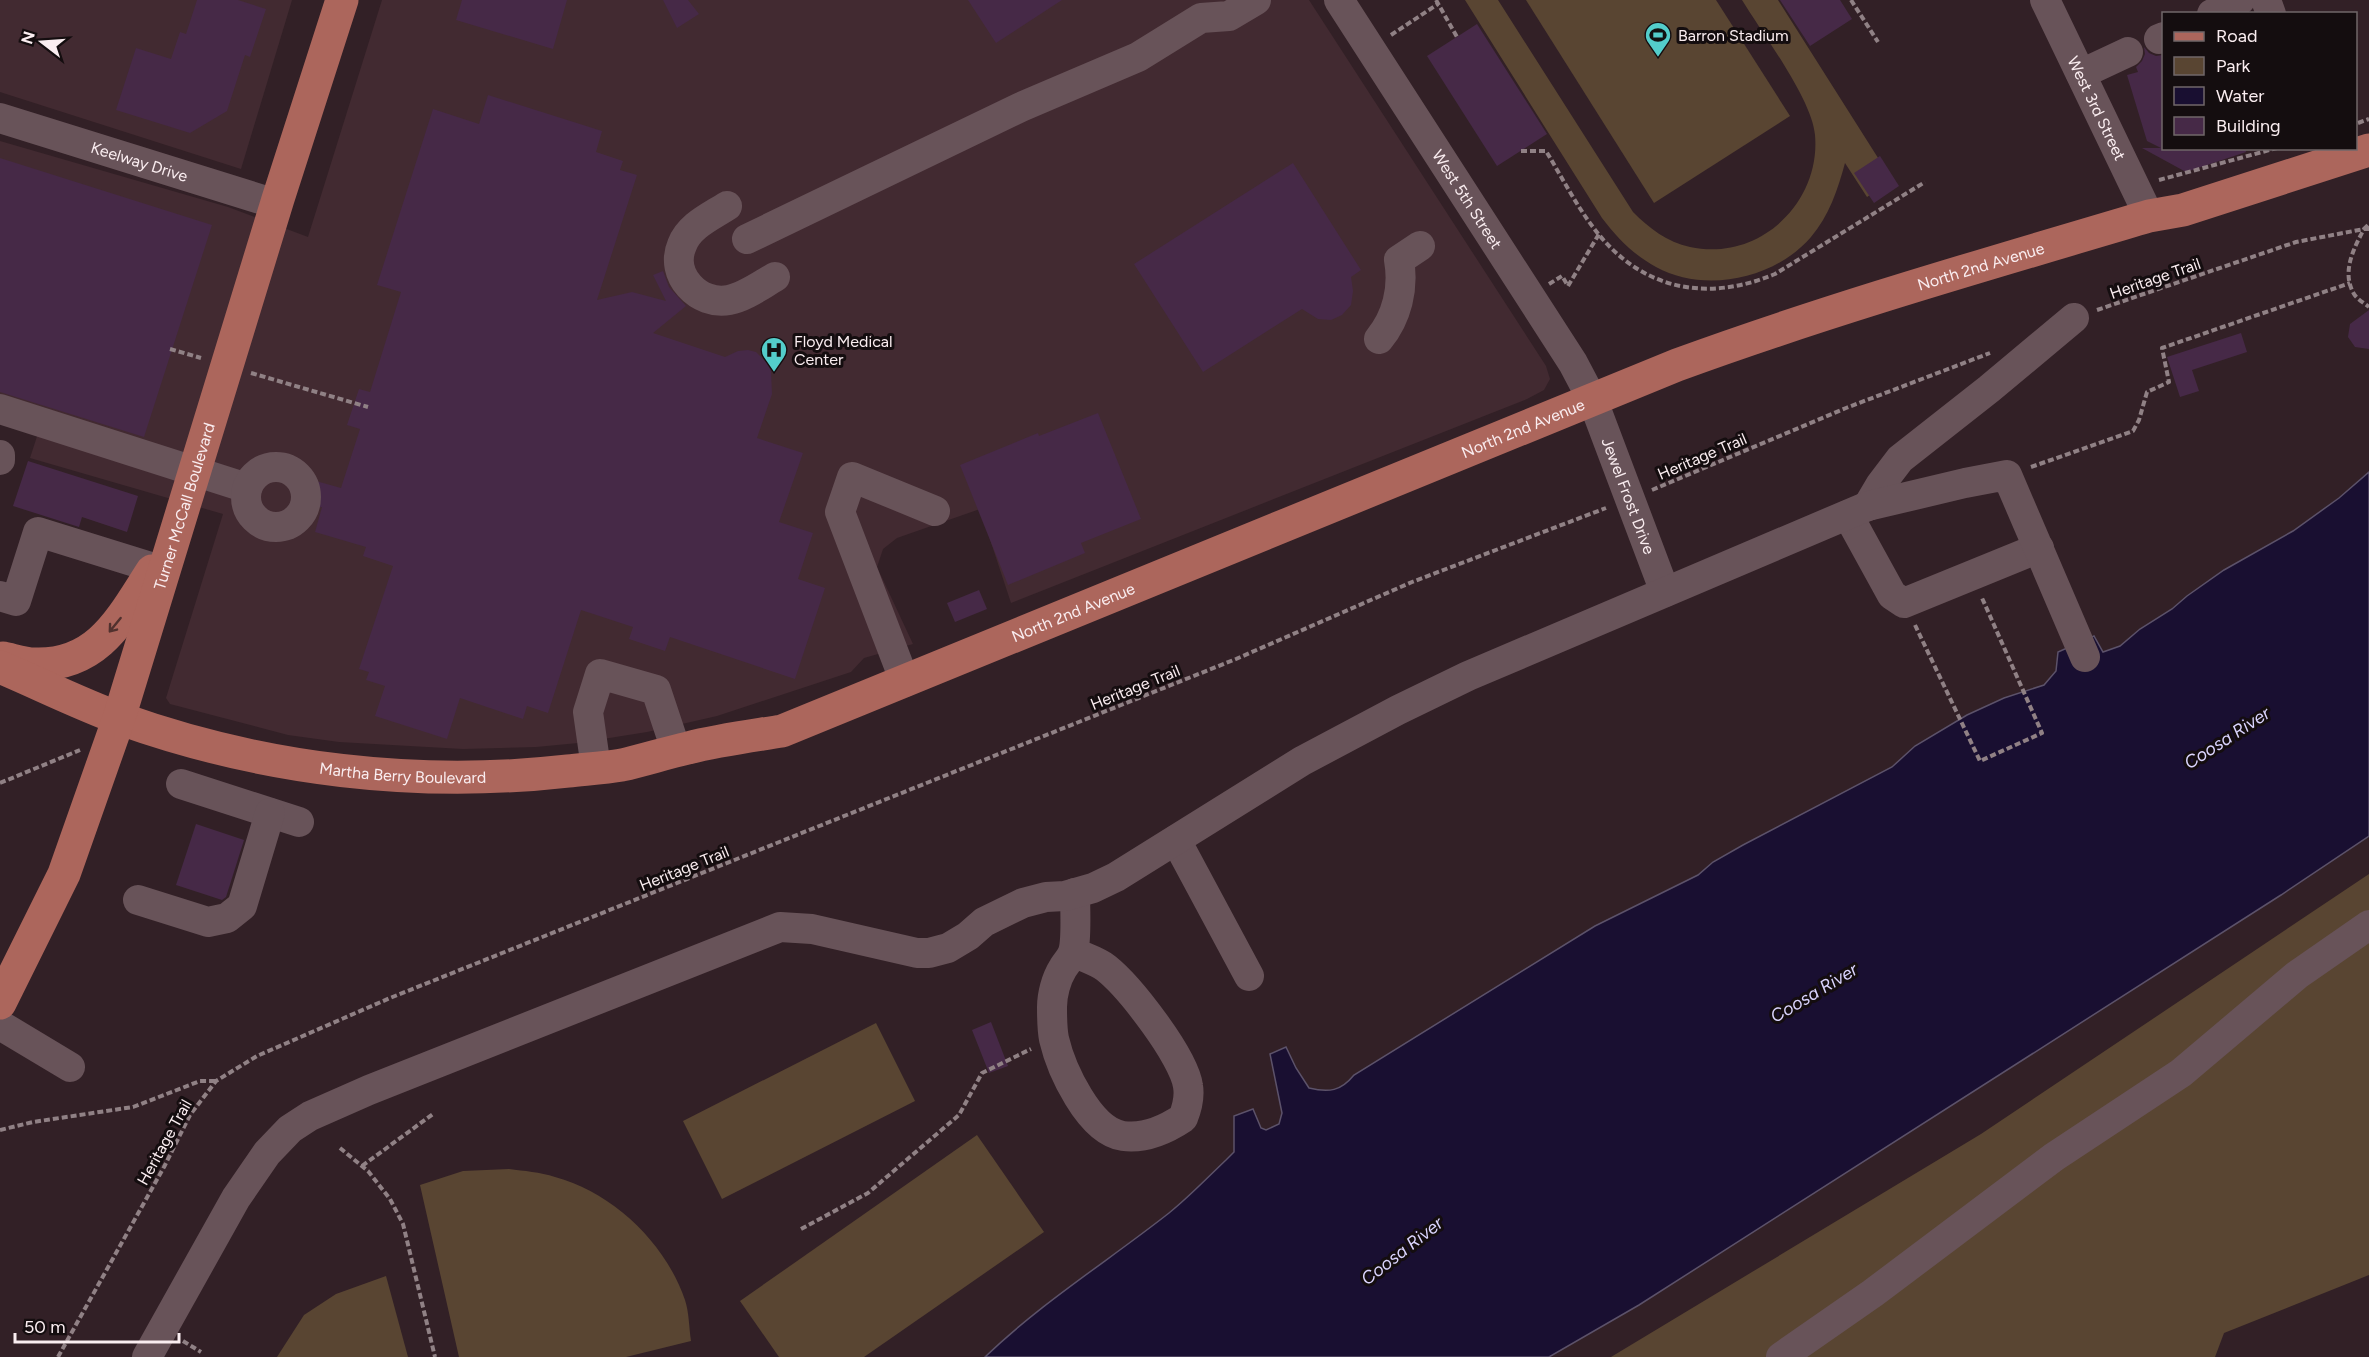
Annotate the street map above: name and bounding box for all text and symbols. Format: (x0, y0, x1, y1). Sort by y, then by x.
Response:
north arrow (12, 12, 72, 72)
legend (2162, 12, 2357, 150)
sports icon: Barron Stadium (1643, 20, 1673, 58)
text: Road (2216, 25, 2257, 47)
place label: Barron Stadium (1678, 26, 1789, 45)
text: N (17, 29, 39, 46)
street label: West 3rd Street (2063, 53, 2130, 164)
text: Park (2216, 55, 2251, 77)
text: Water (2216, 85, 2264, 107)
text: Building (2216, 115, 2281, 137)
street label: Keelway Drive (88, 138, 190, 186)
street label: West 5th Street (1428, 146, 1506, 253)
street label: North 2nd Avenue (1915, 239, 2047, 295)
street label: Heritage Trail (2107, 254, 2203, 303)
place label: Floyd Medical Center (794, 332, 893, 369)
hospital icon: Floyd Medical Center (759, 335, 789, 373)
street label: North 2nd Avenue (1459, 395, 1588, 462)
street label: Turner McCall Boulevard (150, 420, 219, 592)
street label: Heritage Trail (1655, 429, 1750, 484)
street label: Jewel Frost Drive (1598, 435, 1659, 557)
street label: North 2nd Avenue (1009, 579, 1138, 646)
one-way arrow (109, 617, 122, 633)
street label: Heritage Trail (1088, 661, 1183, 714)
water label: Coosa River (2180, 702, 2275, 774)
street label: Martha Berry Boulevard (318, 759, 486, 787)
street label: Heritage Trail (637, 842, 732, 895)
water label: Coosa River (1766, 958, 1862, 1028)
street label: Heritage Trail (133, 1096, 196, 1188)
water label: Coosa River (1357, 1212, 1448, 1290)
scale bar (15, 1306, 178, 1344)
text: 50 m (24, 1316, 66, 1338)

